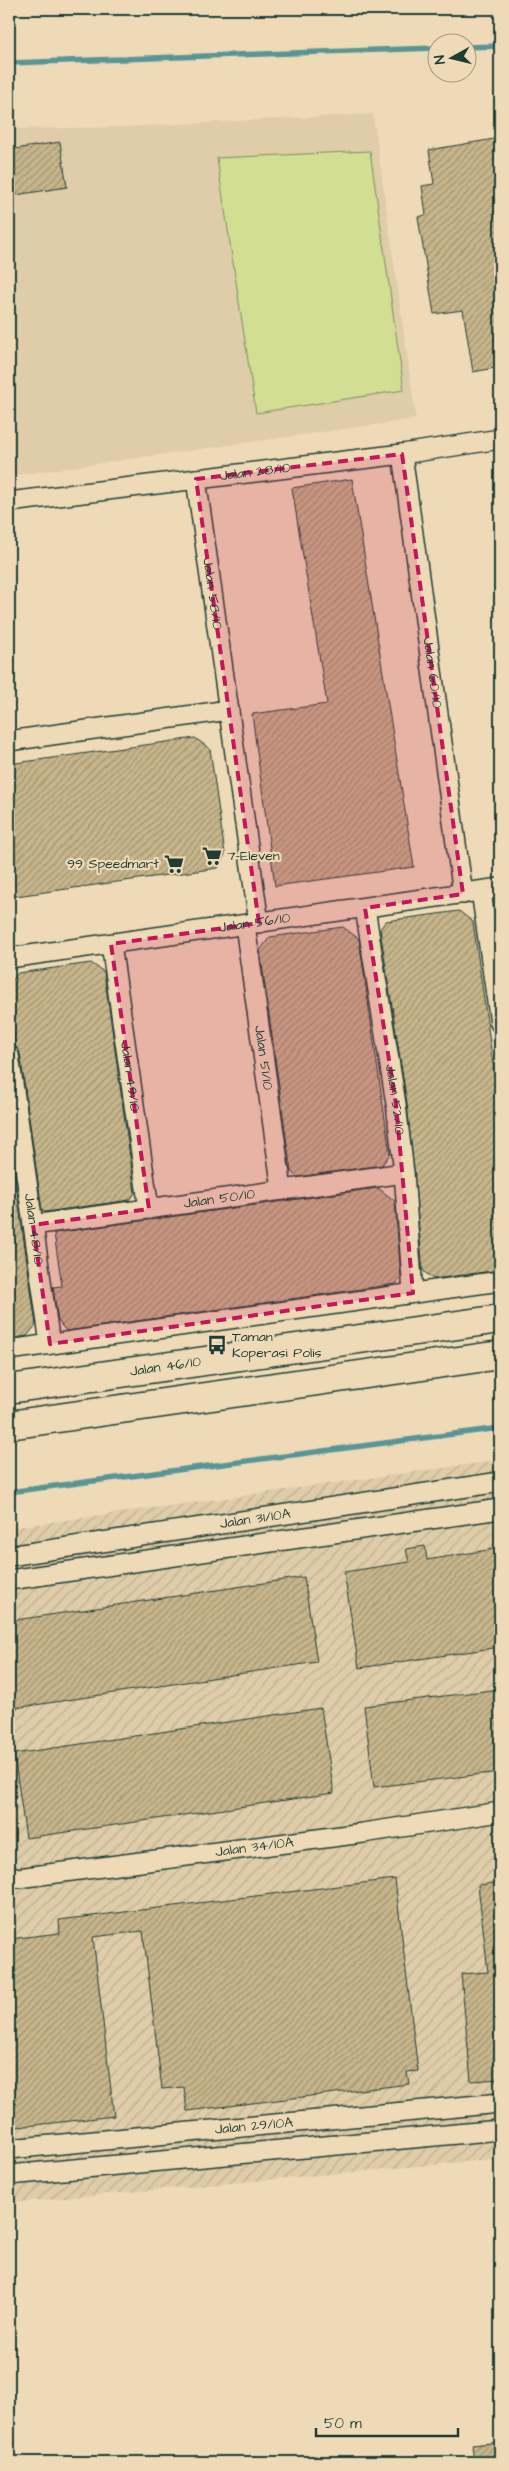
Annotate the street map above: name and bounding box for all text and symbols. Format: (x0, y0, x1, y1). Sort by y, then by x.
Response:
north arrow (426, 32, 476, 82)
text: N (430, 54, 451, 65)
street label: Jalan 28/10 (219, 458, 292, 486)
street label: Jalan 58/10 (197, 557, 227, 631)
street label: Jalan 60/10 (418, 636, 447, 710)
supermarket icon: 7-Eleven (201, 845, 223, 867)
place label: 7-Eleven (227, 846, 280, 866)
supermarket icon: 99 Speedmart (163, 853, 185, 875)
place label: 99 Speedmart (67, 854, 159, 874)
street label: Jalan 56/10 (217, 908, 292, 938)
street label: Jalan 51/10 (249, 1024, 278, 1092)
street label: Jalan 49/10 (115, 1040, 145, 1113)
street label: Jalan 52/10 (380, 1063, 410, 1136)
street label: Jalan 50/10 (182, 1184, 257, 1214)
street label: Jalan 48/10 (19, 1192, 49, 1267)
place label: Taman Koperasi Polis (232, 1327, 321, 1363)
bus stop icon: Taman Koperasi Polis (206, 1334, 228, 1356)
street label: Jalan 46/10 (128, 1352, 203, 1382)
street label: Jalan 31/10A (218, 1504, 292, 1534)
street label: Jalan 34/10A (214, 1832, 295, 1862)
street label: Jalan 29/10A (214, 2112, 294, 2140)
scale bar (316, 2406, 459, 2438)
text: 50 m (324, 2413, 362, 2434)

